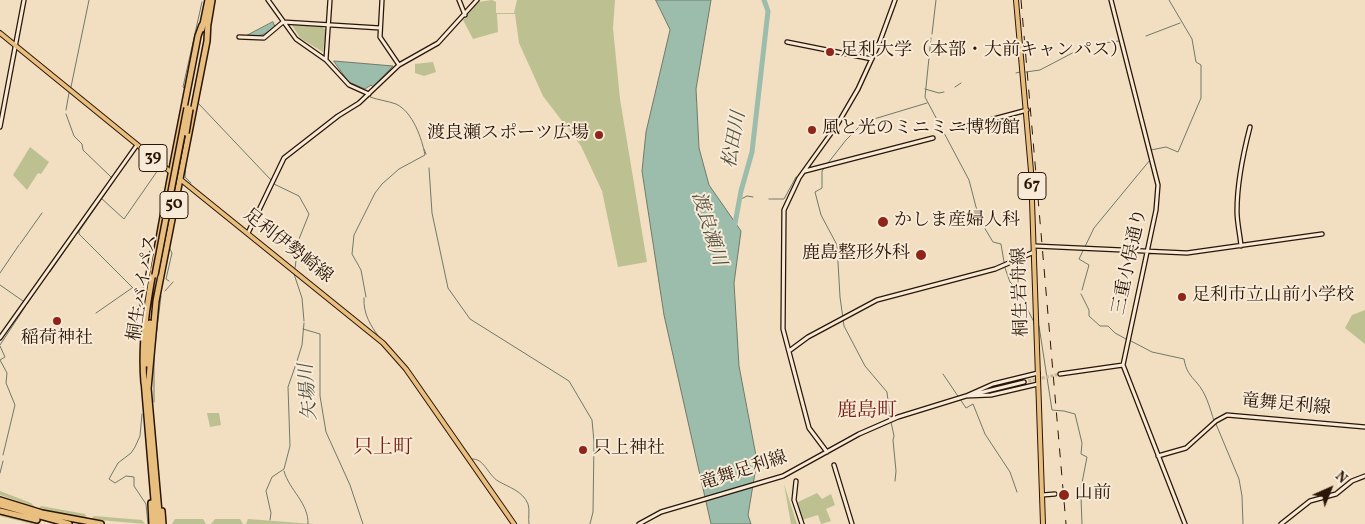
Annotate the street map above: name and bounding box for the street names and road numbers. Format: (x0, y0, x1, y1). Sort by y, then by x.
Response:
road number: 39 (139, 144, 167, 172)
road number: 67 (1018, 172, 1046, 200)
road number: 50 (160, 192, 188, 218)
street label: 足利伊勢崎線 (238, 205, 336, 289)
street label: 三重小俣通り (1109, 207, 1153, 317)
street label: 桐生バイパス (125, 233, 163, 343)
street label: 桐生岩舟線 (1010, 247, 1034, 337)
street label: 竜舞足利線 (1240, 391, 1332, 421)
street label: 竜舞足利線 (698, 448, 790, 496)

